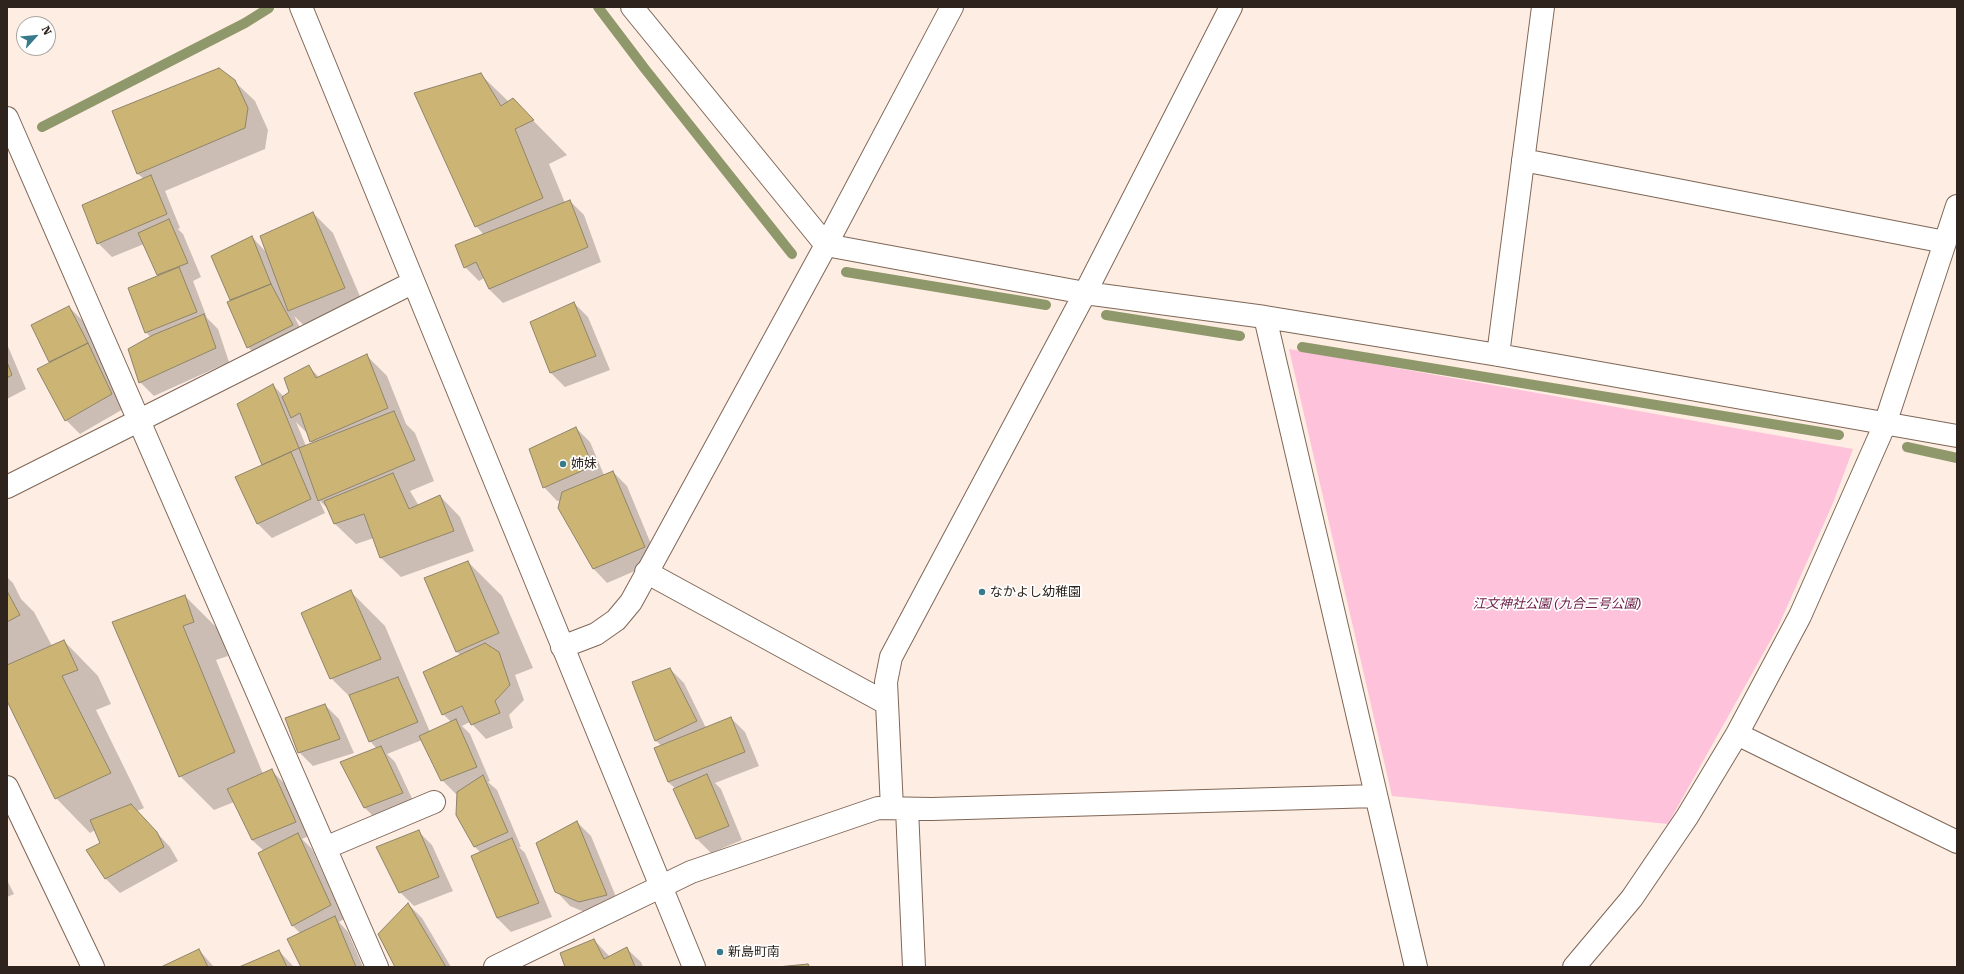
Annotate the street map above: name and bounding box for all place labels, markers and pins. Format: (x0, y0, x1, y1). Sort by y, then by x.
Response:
place label: 姉妹 (571, 456, 597, 472)
marker: 姉妹 (558, 459, 568, 469)
place label: なかよし幼稚園 (990, 584, 1081, 600)
marker: なかよし幼稚園 (977, 587, 987, 597)
place label: 新島町南 (728, 944, 780, 960)
marker: 新島町南 (715, 947, 725, 957)

